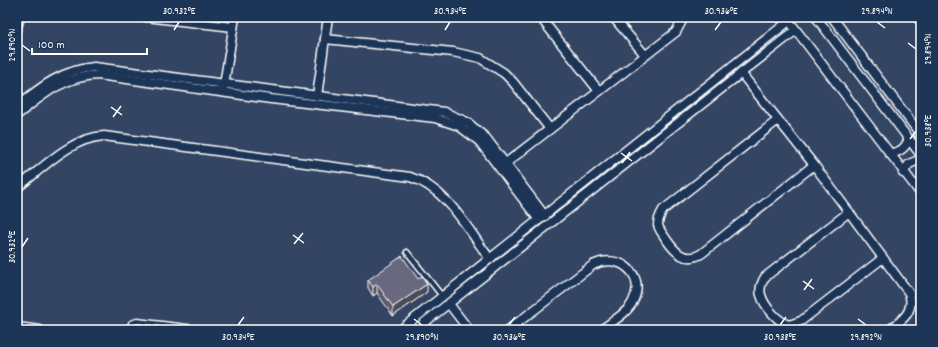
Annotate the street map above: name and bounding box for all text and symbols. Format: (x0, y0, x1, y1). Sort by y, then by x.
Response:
text: 30.932°E (163, 5, 196, 19)
text: 30.934°E (434, 5, 467, 19)
text: 30.936°E (704, 5, 738, 19)
text: 29.894°N (861, 5, 893, 19)
text: 29.890°N (6, 29, 20, 61)
scale bar (32, 30, 147, 56)
text: 29.894°N (922, 33, 936, 65)
text: 100 m (38, 37, 65, 54)
text: 30.938°E (922, 114, 936, 147)
text: 30.932°E (6, 230, 20, 263)
text: 30.934°E (222, 331, 255, 345)
text: 29.890°N (406, 331, 438, 345)
text: 30.936°E (492, 331, 526, 345)
text: 30.938°E (764, 331, 797, 345)
text: 29.892°N (850, 331, 882, 345)

